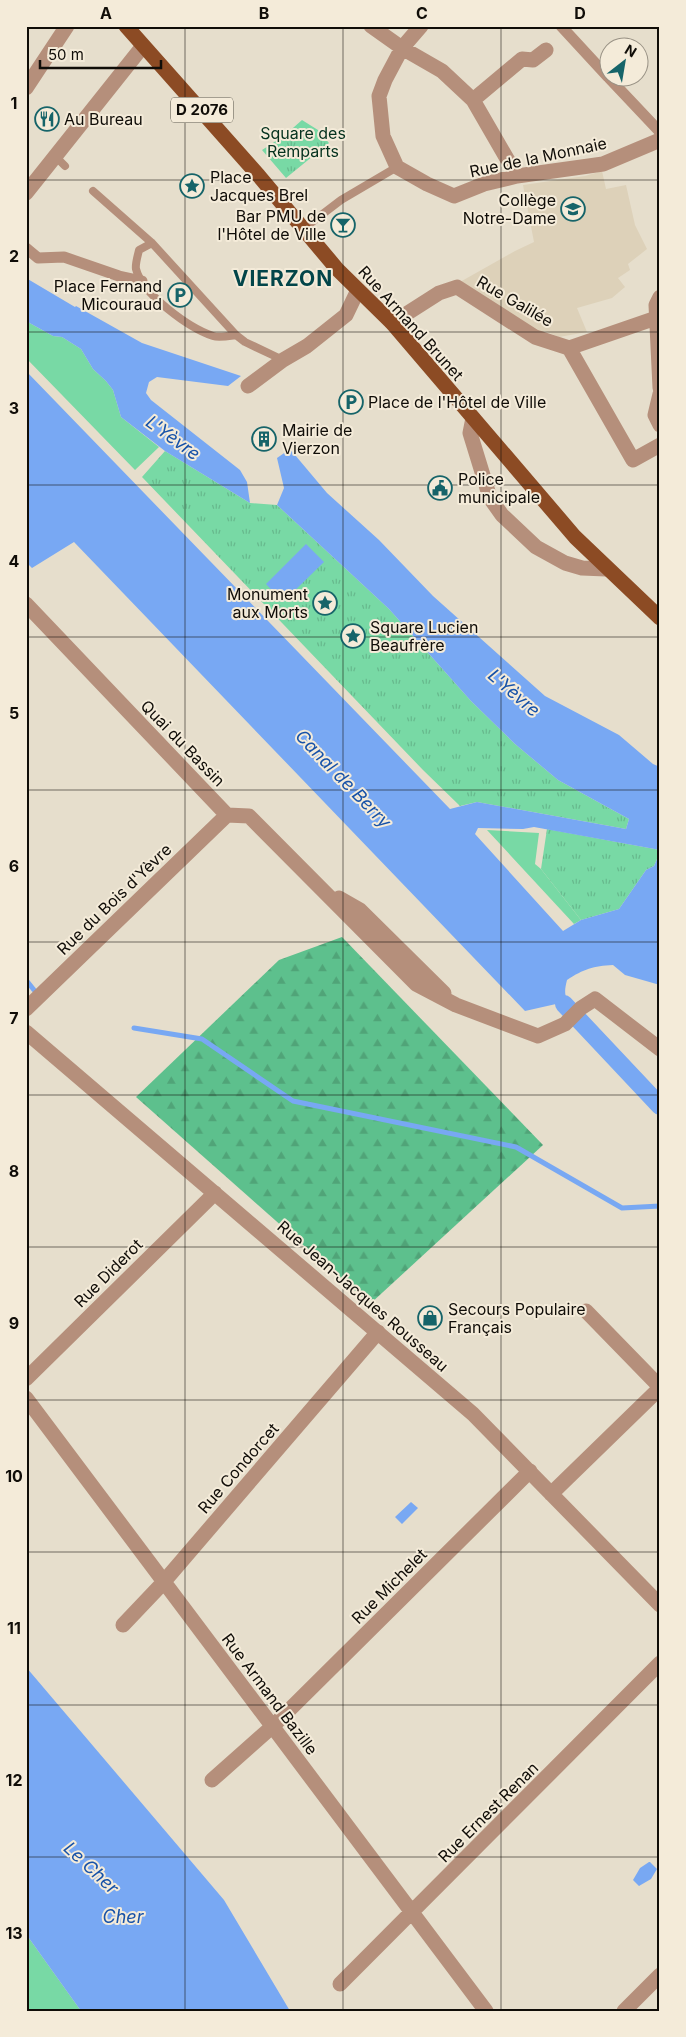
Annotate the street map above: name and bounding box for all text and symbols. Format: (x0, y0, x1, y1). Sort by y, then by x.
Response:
text: A (100, 3, 112, 23)
text: B (259, 3, 269, 23)
text: C (416, 3, 428, 23)
text: D (574, 3, 586, 23)
scale bar (40, 38, 161, 70)
north arrow (598, 38, 648, 88)
text: N (622, 40, 640, 60)
text: 50 m (48, 45, 84, 64)
text: 1 (11, 93, 17, 113)
road number: D 2076 (171, 98, 233, 122)
restaurant icon: Au Bureau (34, 106, 60, 132)
place label: Au Bureau (64, 109, 143, 129)
park label: Square des Remparts (260, 123, 346, 161)
street label: Rue de la Monnaie (468, 133, 608, 181)
place label: Place Jacques Brel (210, 167, 308, 205)
place icon: Place Jacques Brel (179, 173, 205, 199)
place label: Collège Notre-Dame (463, 190, 556, 228)
school or university icon: Collège Notre-Dame (560, 196, 586, 222)
place label: Bar PMU de l'Hôtel de Ville (217, 206, 326, 244)
bar icon: Bar PMU de l'Hôtel de Ville (330, 212, 356, 238)
text: 2 (9, 246, 19, 266)
street label: Rue Armand Brunet (354, 261, 468, 385)
district label: VIERZON (233, 266, 333, 291)
street label: Rue Galilée (473, 271, 557, 331)
place label: Place Fernand Micouraud (54, 276, 162, 314)
parking icon: Place Fernand Micouraud (167, 282, 193, 308)
parking icon: Place de l'Hôtel de Ville (338, 389, 364, 415)
place label: Place de l'Hôtel de Ville (368, 392, 546, 412)
text: 3 (9, 398, 19, 418)
water label: L'Yèvre (142, 411, 204, 464)
place label: Mairie de Vierzon (282, 420, 352, 458)
building icon: Mairie de Vierzon (251, 426, 277, 452)
place label: Police municipale (458, 469, 540, 507)
public building icon: Police municipale (427, 475, 453, 501)
text: 4 (9, 551, 20, 571)
place label: Monument aux Morts (227, 584, 308, 622)
place icon: Monument aux Morts (312, 590, 338, 616)
place label: Square Lucien Beaufrère (370, 617, 478, 655)
place icon: Square Lucien Beaufrère (340, 623, 366, 649)
water label: L'Yèvre (484, 664, 545, 721)
street label: Quai du Bassin (137, 696, 229, 790)
text: 5 (9, 703, 19, 723)
water label: Canal de Berry (291, 725, 396, 833)
street label: Rue du Bois d'Yèvre (53, 839, 175, 959)
text: 6 (9, 856, 19, 876)
text: 7 (9, 1008, 19, 1028)
text: 8 (9, 1161, 19, 1181)
street label: Rue Jean-Jacques Rousseau (273, 1216, 453, 1376)
street label: Rue Diderot (70, 1235, 146, 1311)
place label: Secours Populaire Français (448, 1299, 586, 1337)
shop icon: Secours Populaire Français (417, 1305, 443, 1331)
text: 9 (9, 1313, 19, 1333)
street label: Rue Condorcet (193, 1419, 283, 1517)
text: 10 (5, 1466, 23, 1486)
street label: Rue Michelet (347, 1544, 431, 1628)
text: 11 (7, 1618, 21, 1638)
street label: Rue Armand Bazille (218, 1629, 322, 1759)
street label: Rue Ernest Renan (434, 1758, 542, 1866)
text: 12 (6, 1770, 22, 1790)
water label: Le Cher (60, 1837, 124, 1899)
water label: Cher (103, 1906, 145, 1927)
text: 13 (5, 1923, 23, 1943)

